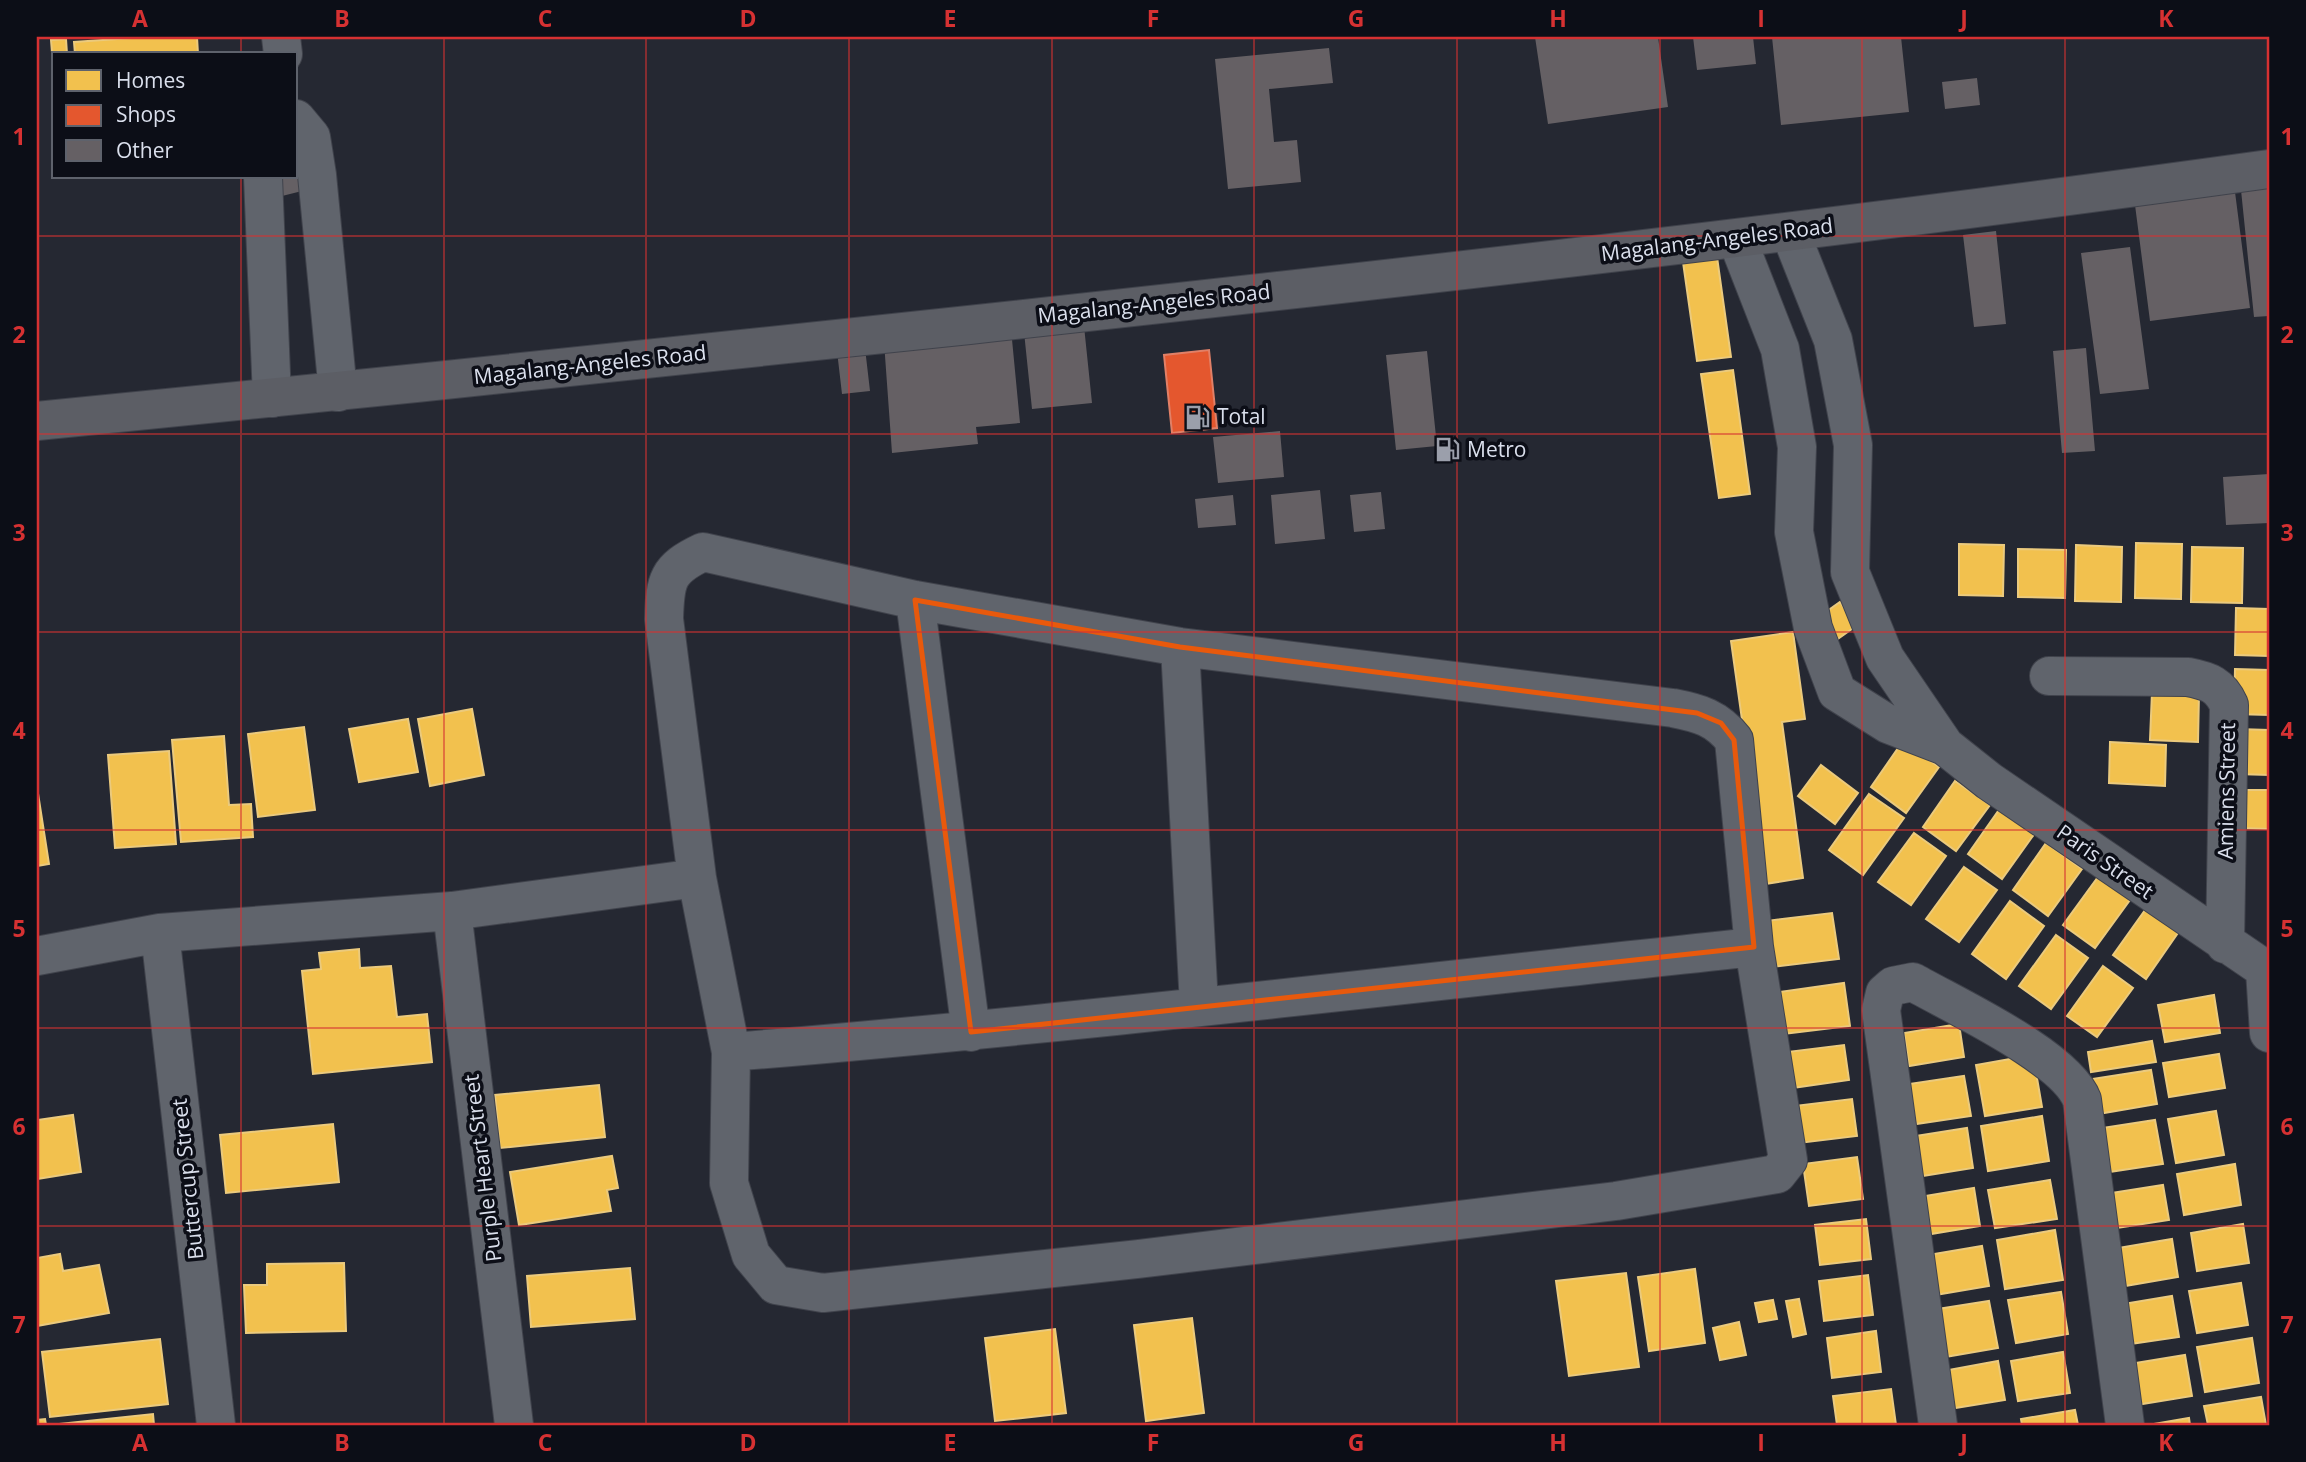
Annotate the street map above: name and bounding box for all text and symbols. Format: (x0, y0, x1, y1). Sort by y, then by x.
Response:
text: A (132, 2, 148, 34)
text: B (334, 2, 350, 34)
text: C (538, 2, 552, 34)
text: D (739, 2, 757, 34)
text: E (944, 2, 956, 34)
text: F (1147, 2, 1159, 34)
text: G (1348, 2, 1364, 34)
text: H (1549, 2, 1567, 34)
text: I (1757, 2, 1765, 34)
text: J (1958, 2, 1968, 34)
text: K (2158, 2, 2174, 34)
legend (52, 52, 298, 178)
text: Homes (116, 66, 185, 94)
text: Shops (116, 100, 176, 128)
text: 1 (12, 120, 26, 152)
text: 1 (2280, 120, 2294, 152)
text: Other (116, 136, 173, 164)
street label: Magalang-Angeles Road (1599, 211, 1835, 267)
street label: Magalang-Angeles Road (1036, 277, 1272, 329)
text: 2 (12, 318, 26, 350)
text: 2 (2280, 318, 2294, 350)
street label: Magalang-Angeles Road (472, 338, 708, 390)
place label: Total (1217, 402, 1266, 430)
fuel station icon: Total (1183, 403, 1211, 431)
place label: Metro (1467, 435, 1526, 463)
fuel station icon: Metro (1433, 436, 1461, 464)
text: 3 (12, 516, 26, 548)
text: 3 (2280, 516, 2294, 548)
text: 4 (12, 714, 26, 746)
text: 4 (2280, 714, 2294, 746)
street label: Amiens Street (2211, 722, 2241, 860)
street label: Paris Street (2052, 818, 2160, 905)
text: 5 (12, 912, 26, 944)
text: 5 (2280, 912, 2294, 944)
street label: Purple Heart Street (457, 1073, 507, 1263)
street label: Buttercup Street (165, 1097, 209, 1261)
text: 6 (12, 1110, 26, 1142)
text: 6 (2280, 1110, 2294, 1142)
text: 7 (12, 1308, 26, 1340)
text: 7 (2280, 1308, 2294, 1340)
text: A (132, 1426, 148, 1458)
text: B (334, 1426, 350, 1458)
text: C (538, 1426, 552, 1458)
text: D (739, 1426, 757, 1458)
text: E (944, 1426, 956, 1458)
text: F (1147, 1426, 1159, 1458)
text: G (1348, 1426, 1364, 1458)
text: H (1549, 1426, 1567, 1458)
text: I (1757, 1426, 1765, 1458)
text: J (1958, 1426, 1968, 1458)
text: K (2158, 1426, 2174, 1458)

